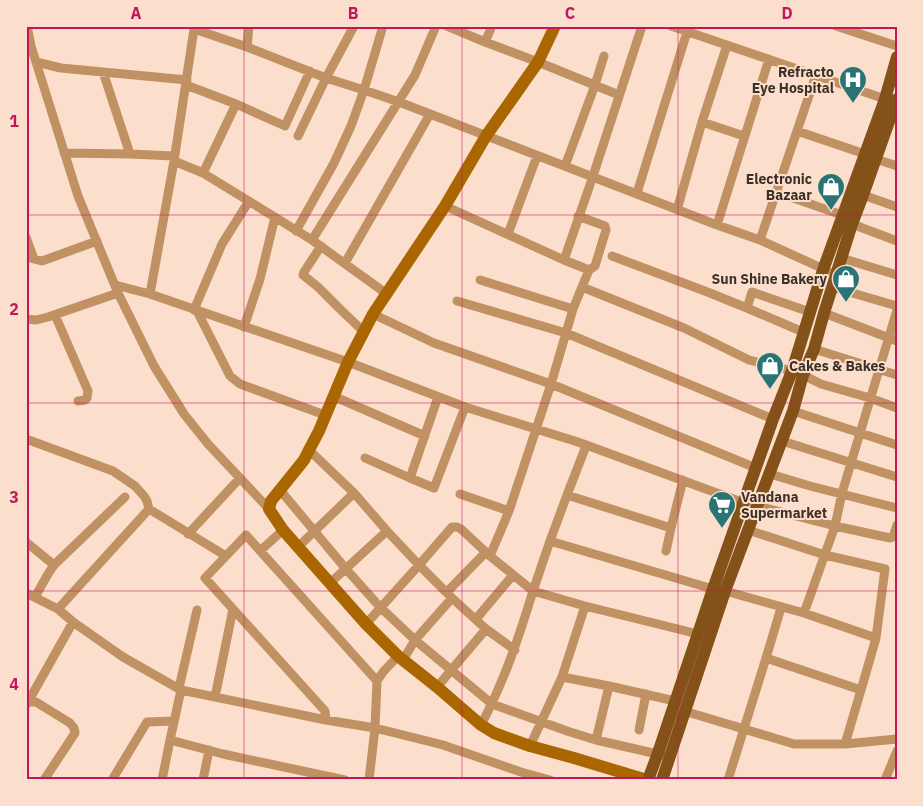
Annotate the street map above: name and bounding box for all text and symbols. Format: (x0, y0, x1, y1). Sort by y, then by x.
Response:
text: A (131, 3, 142, 23)
text: B (348, 3, 359, 23)
text: C (565, 3, 575, 23)
text: D (781, 3, 793, 23)
place label: Refracto Eye Hospital (752, 63, 834, 97)
hospital icon: Refracto Eye Hospital (838, 65, 868, 104)
text: 1 (9, 111, 19, 131)
place label: Electronic Bazaar (746, 170, 812, 204)
shop icon: Electronic Bazaar (816, 172, 846, 211)
shop icon: Sun Shine Bakery (831, 264, 861, 303)
place label: Sun Shine Bakery (712, 270, 828, 288)
text: 2 (9, 299, 19, 319)
shop icon: Cakes & Bakes (755, 351, 785, 390)
place label: Cakes & Bakes (789, 357, 885, 375)
text: 3 (9, 487, 19, 507)
place label: Vandana Supermarket (741, 488, 827, 522)
supermarket icon: Vandana Supermarket (707, 490, 737, 529)
text: 4 (9, 674, 19, 694)

